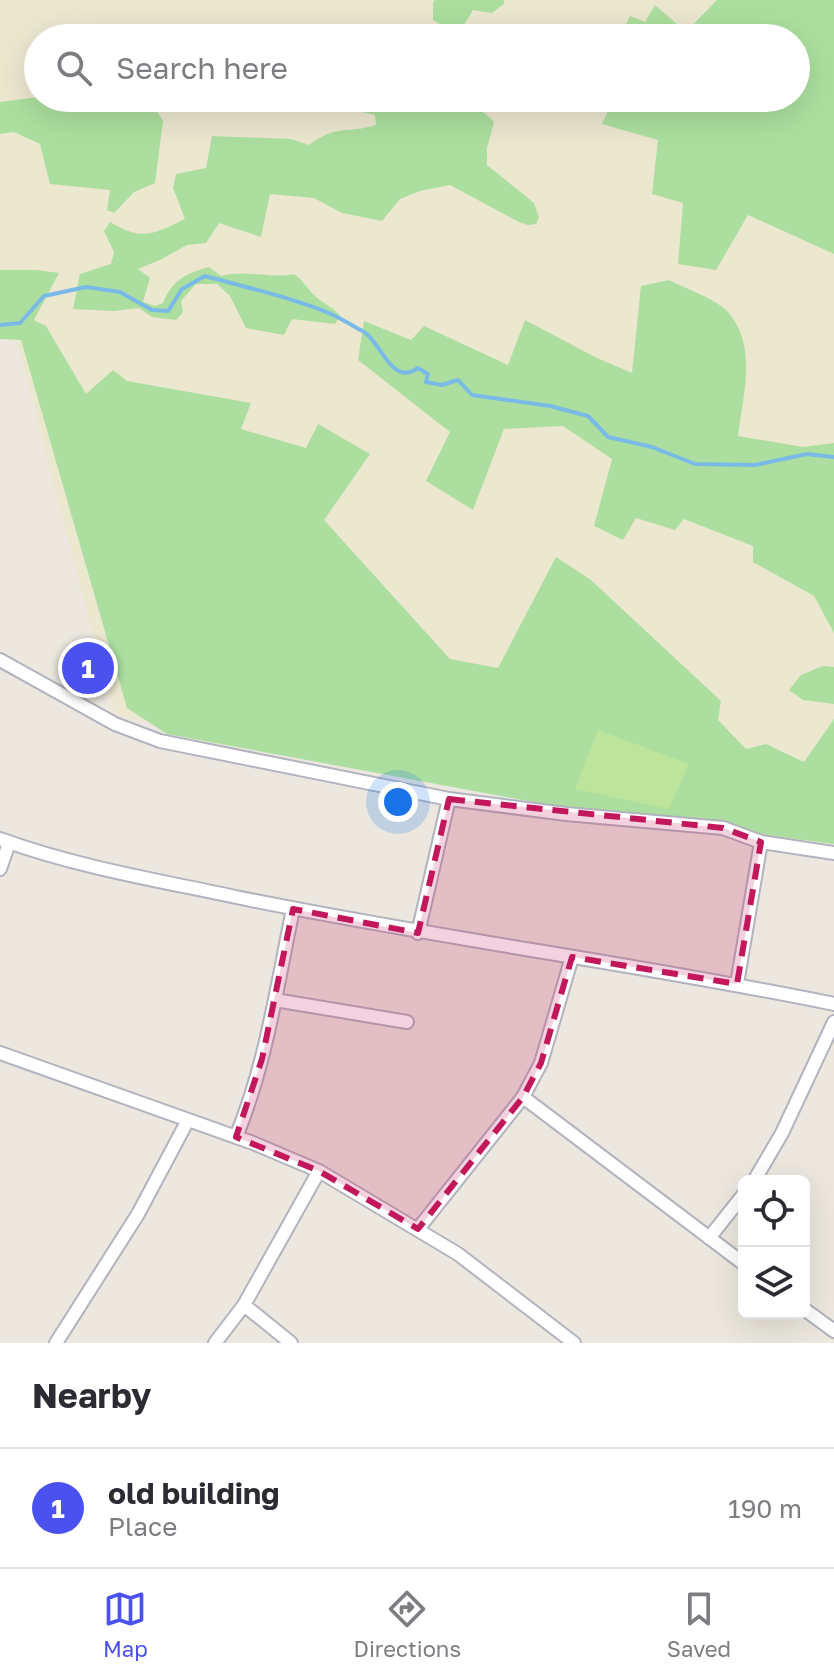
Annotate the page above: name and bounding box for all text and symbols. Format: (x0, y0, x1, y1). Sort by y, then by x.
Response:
search box (24, 24, 810, 112)
icon: search (52, 46, 96, 90)
text: Search here (116, 50, 288, 86)
pin: 1 (62, 638, 114, 698)
your location (378, 782, 418, 822)
map controls (738, 1175, 810, 1319)
button: locate (738, 1175, 810, 1247)
button: layers (738, 1247, 810, 1319)
text: Nearby (32, 1375, 152, 1415)
text: old building (108, 1475, 280, 1511)
text: 1 (51, 1493, 65, 1524)
text: 190 m (728, 1493, 802, 1524)
text: Place (108, 1511, 177, 1542)
tab: Map (103, 1587, 148, 1662)
tab: Directions (354, 1587, 461, 1662)
tab: Saved (667, 1587, 731, 1662)

